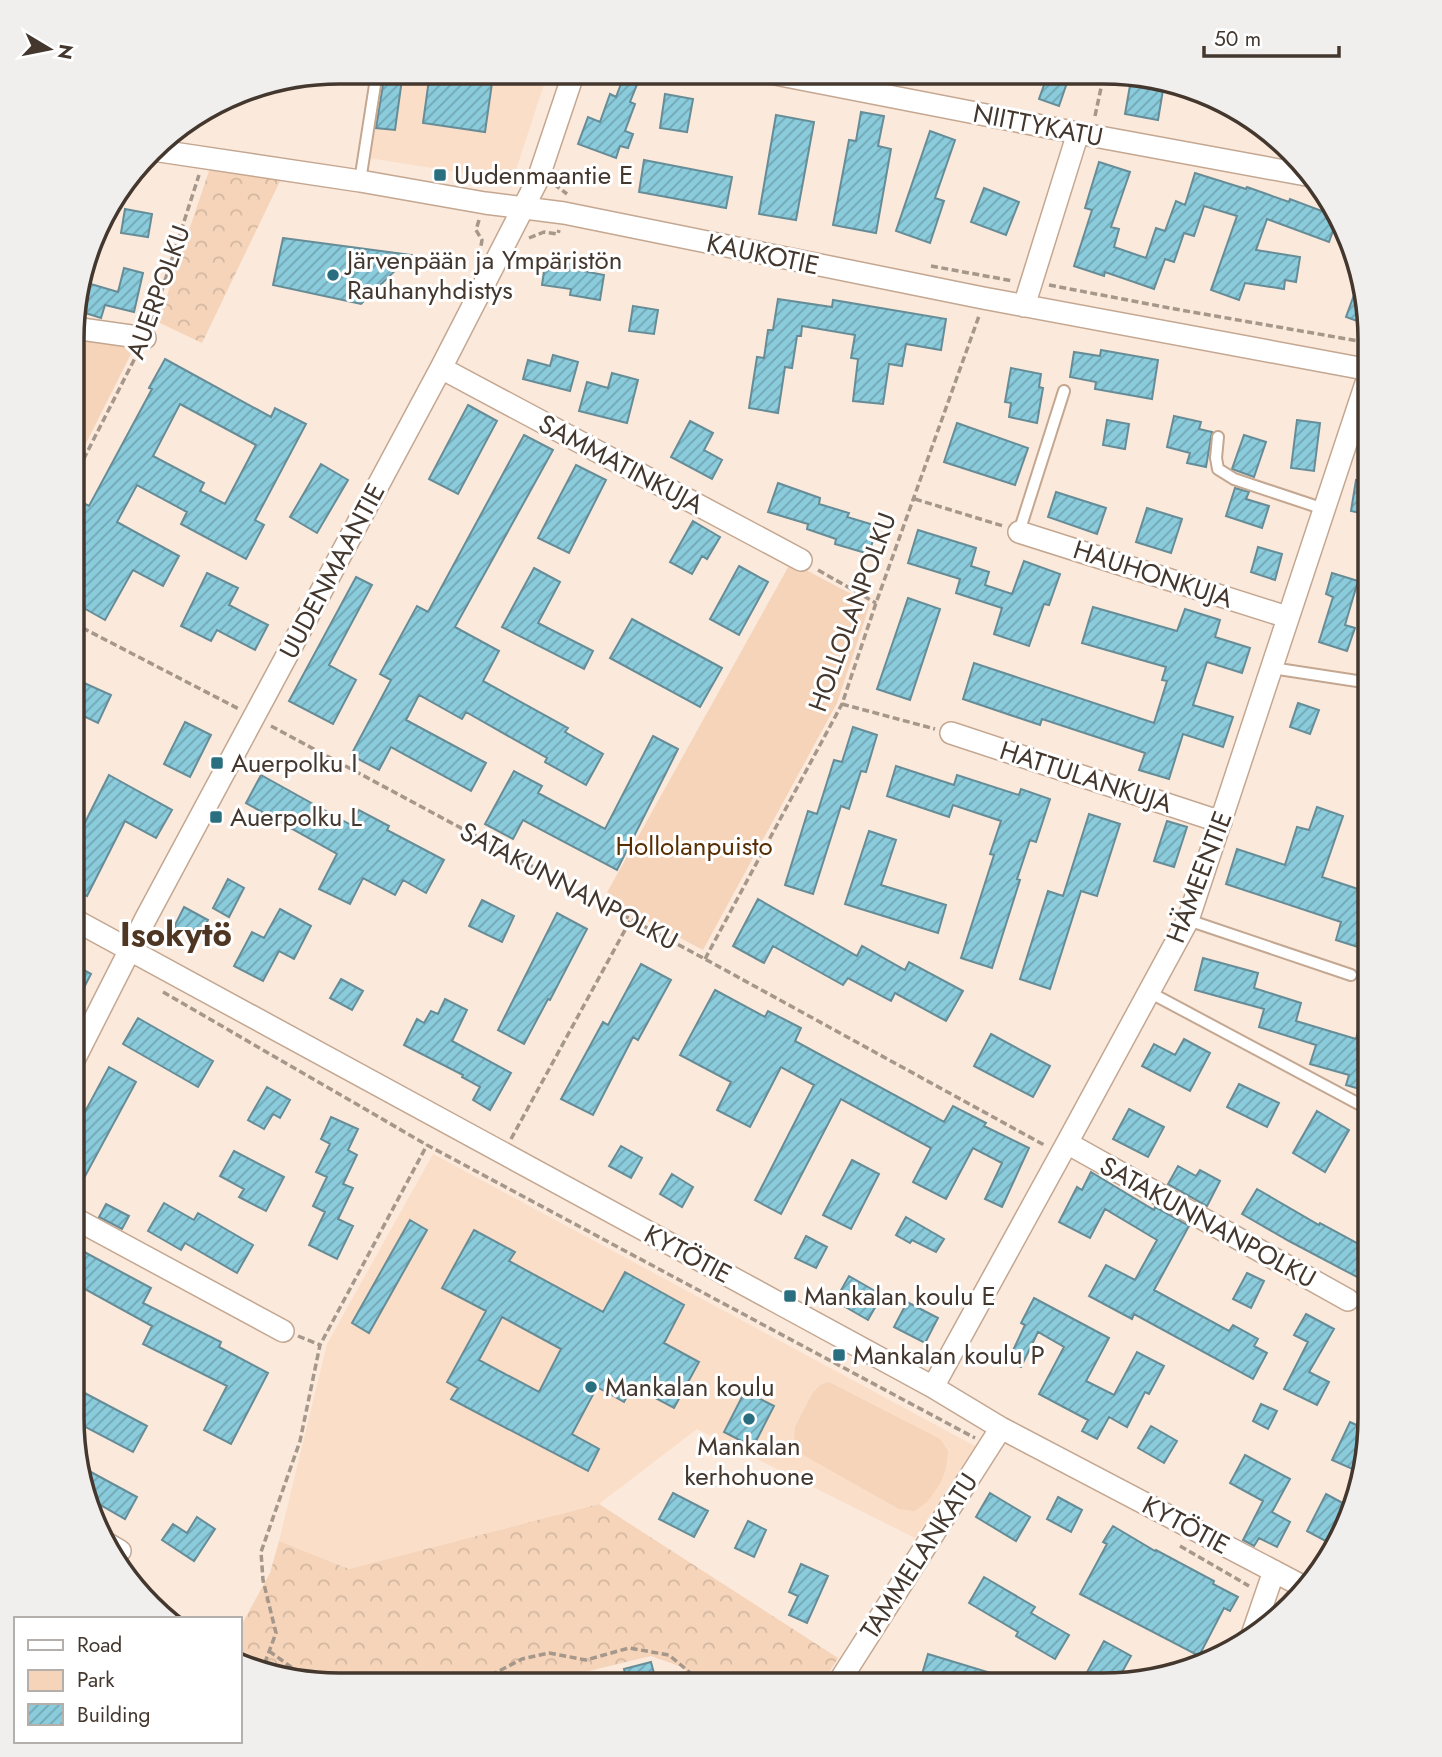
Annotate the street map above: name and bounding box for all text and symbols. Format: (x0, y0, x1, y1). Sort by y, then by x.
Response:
north arrow (14, 14, 84, 84)
scale bar (1204, 14, 1339, 58)
text: 50 m (1214, 24, 1261, 54)
text: N (51, 42, 80, 62)
street label: NIITTYKATU (970, 94, 1106, 156)
place label: Uudenmaantie E (454, 156, 633, 194)
marker: Uudenmaantie E (432, 167, 448, 183)
street label: AUERPOLKU (116, 220, 200, 364)
street label: KAUKOTIE (703, 224, 823, 284)
place label: Järvenpään ja Ympäristön Rauhanyhdistys (344, 241, 622, 309)
marker: Järvenpään ja Ympäristön Rauhanyhdistys (325, 267, 341, 283)
street label: SAMMATINKUJA (532, 405, 711, 524)
street label: UUDENMAANTIE (270, 477, 394, 665)
street label: HOLLOLANPOLKU (798, 507, 906, 717)
street label: HAUHONKUJA (1068, 530, 1238, 618)
street label: HATTULANKUJA (995, 731, 1178, 823)
place label: Auerpolku I (231, 744, 358, 782)
marker: Auerpolku I (209, 755, 225, 771)
place label: Auerpolku L (230, 798, 362, 836)
street label: HÄMEENTIE (1156, 806, 1242, 948)
marker: Auerpolku L (208, 809, 224, 825)
street label: SATAKUNNANPOLKU (453, 812, 685, 960)
park label: Hollolanpuisto (615, 827, 773, 865)
district label: Isokytö (120, 911, 232, 958)
street label: SATAKUNNANPOLKU (1093, 1147, 1323, 1297)
street label: KYTÖTIE (638, 1215, 738, 1293)
place label: Mankalan koulu E (804, 1277, 996, 1315)
marker: Mankalan koulu E (782, 1288, 798, 1304)
place label: Mankalan koulu P (853, 1336, 1045, 1374)
marker: Mankalan koulu P (831, 1347, 847, 1363)
place label: Mankalan koulu (605, 1368, 775, 1406)
marker: Mankalan koulu (583, 1379, 599, 1395)
marker: Mankalan kerhohuone (741, 1411, 757, 1427)
place label: Mankalan kerhohuone (684, 1427, 814, 1495)
street label: TAMMELANKATU (851, 1465, 987, 1647)
street label: KYTÖTIE (1136, 1486, 1236, 1564)
legend (14, 1617, 242, 1743)
text: Road (77, 1630, 122, 1660)
text: Park (77, 1665, 115, 1695)
text: Building (77, 1700, 150, 1730)

